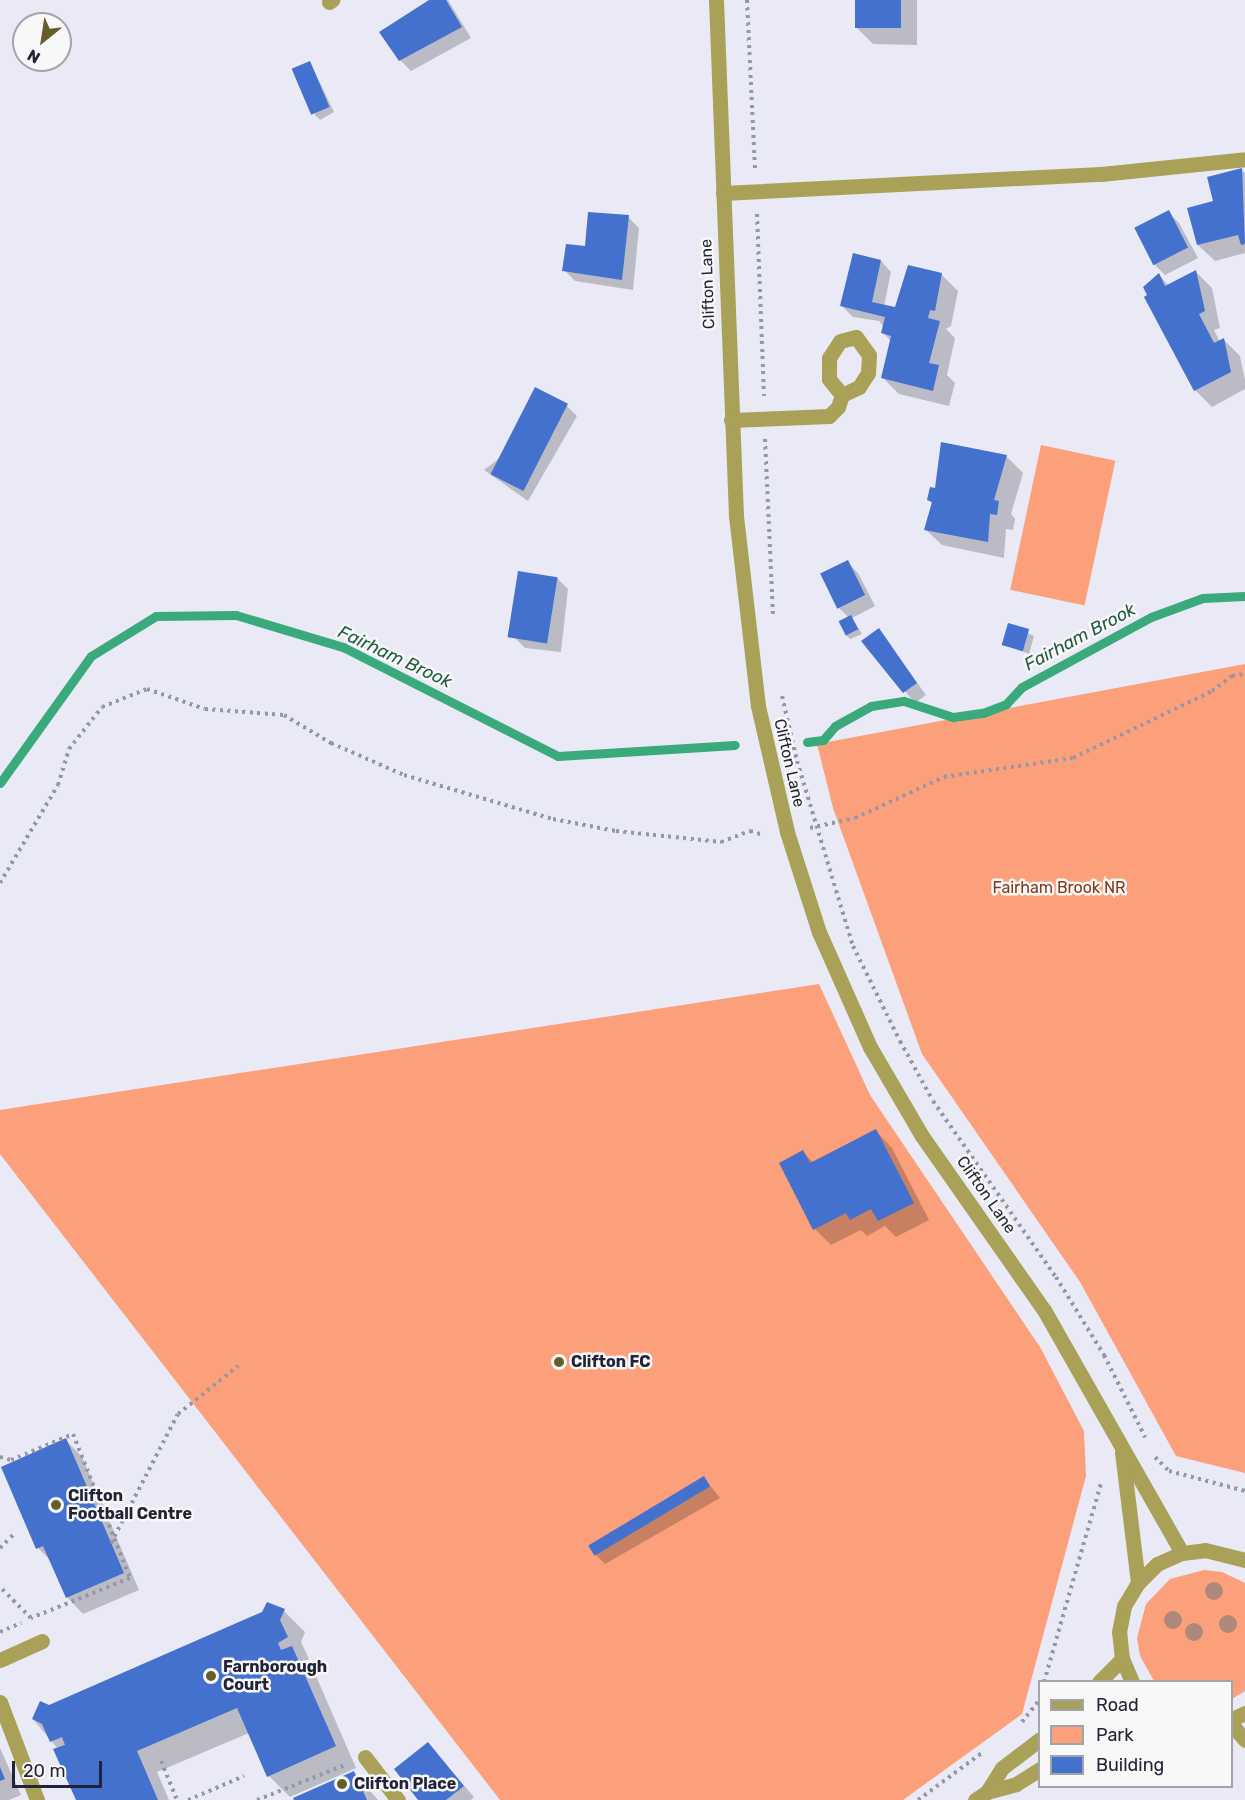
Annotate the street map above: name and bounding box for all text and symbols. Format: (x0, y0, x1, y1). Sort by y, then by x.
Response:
north arrow (12, 12, 72, 72)
text: N (24, 45, 43, 67)
street label: Clifton Lane (697, 239, 719, 329)
water label: Fairham Brook (1021, 599, 1139, 675)
water label: Fairham Brook (335, 621, 455, 693)
street label: Clifton Lane (770, 717, 808, 809)
park label: Fairham Brook NR (992, 878, 1126, 898)
street label: Clifton Lane (952, 1153, 1020, 1237)
place label: Clifton FC (571, 1352, 650, 1372)
marker: Clifton FC (552, 1355, 566, 1369)
place label: Clifton Football Centre (68, 1486, 192, 1524)
marker: Clifton Football Centre (49, 1498, 63, 1512)
place label: Farnborough Court (223, 1657, 327, 1695)
marker: Farnborough Court (204, 1669, 218, 1683)
legend (1038, 1680, 1233, 1788)
text: Road (1096, 1694, 1139, 1716)
text: Park (1096, 1724, 1133, 1746)
scale bar (15, 1749, 105, 1787)
text: Building (1096, 1754, 1164, 1776)
text: 20 m (23, 1760, 65, 1782)
place label: Clifton Place (354, 1774, 456, 1794)
marker: Clifton Place (335, 1777, 349, 1791)

